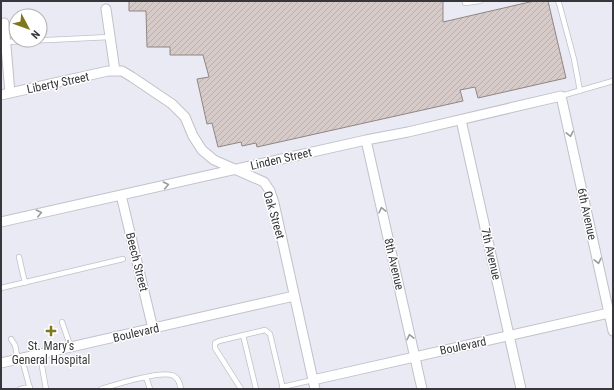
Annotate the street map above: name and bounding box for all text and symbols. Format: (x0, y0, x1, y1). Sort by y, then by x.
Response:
north arrow (8, 8, 48, 48)
text: N (28, 27, 42, 41)
street label: Liberty Street (26, 69, 91, 96)
one-way arrow (565, 131, 573, 137)
street label: Linden Street (249, 145, 313, 173)
one-way arrow (163, 181, 169, 189)
street label: 6th Avenue (575, 187, 599, 242)
street label: Oak Street (260, 189, 288, 241)
one-way arrow (378, 207, 386, 214)
one-way arrow (36, 210, 42, 218)
street label: 7th Avenue (478, 227, 504, 282)
street label: Beech Street (123, 231, 151, 293)
street label: 8th Avenue (381, 237, 407, 292)
one-way arrow (593, 258, 601, 264)
street label: Boulevard (112, 321, 161, 345)
marker: St. Mary's General Hospital (45, 325, 57, 337)
one-way arrow (407, 334, 415, 340)
street label: Boulevard (439, 334, 487, 358)
place label: St. Mary's General Hospital (12, 339, 90, 367)

